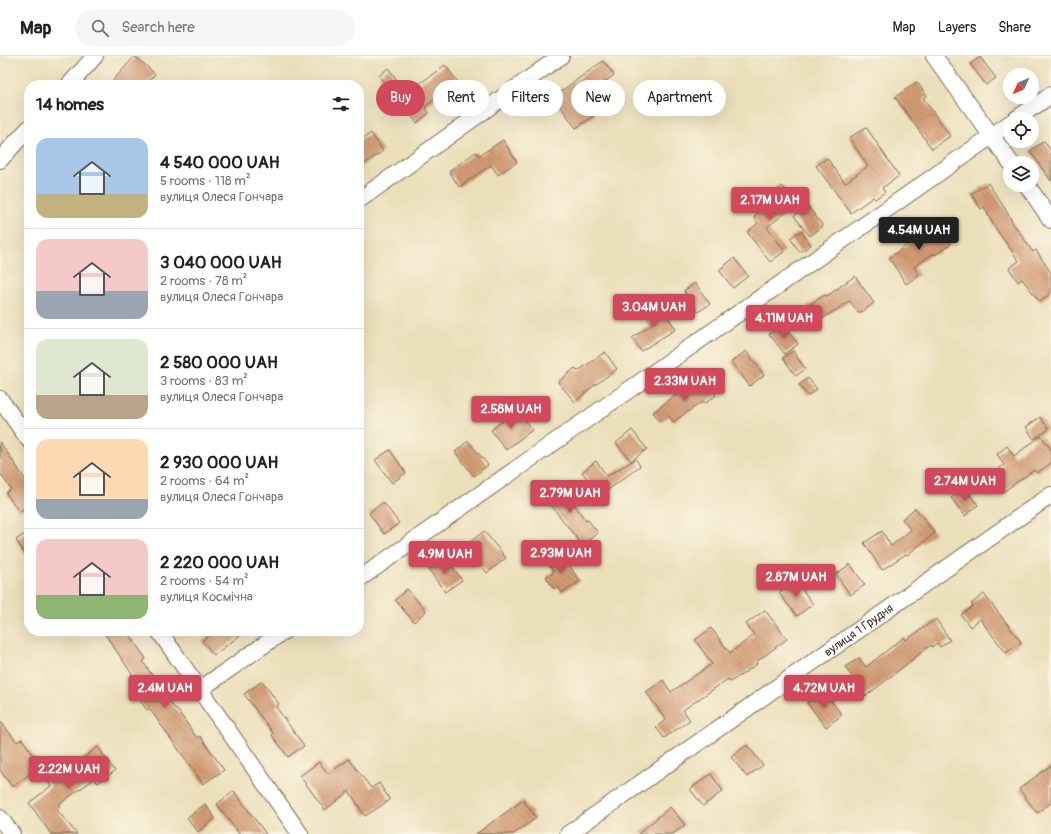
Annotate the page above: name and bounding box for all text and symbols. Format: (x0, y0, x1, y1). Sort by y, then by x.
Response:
search box (75, 10, 355, 46)
text: Map (20, 16, 51, 40)
icon: search (89, 17, 111, 39)
text: Search here (121, 18, 195, 37)
text: Map (893, 19, 916, 36)
text: Layers (938, 19, 976, 36)
text: Share (998, 19, 1031, 36)
north arrow (1003, 68, 1039, 104)
map controls (1003, 68, 1039, 192)
chip: Buy (376, 80, 425, 116)
chip: Rent (433, 80, 489, 116)
chip: Filters (497, 80, 563, 116)
chip: New (571, 80, 625, 116)
chip: Apartment (633, 80, 726, 116)
icon: filters (330, 93, 352, 115)
text: 14 homes (36, 94, 104, 115)
button: locate (1003, 112, 1039, 148)
text: 4 540 000 UAH (160, 152, 280, 173)
icon: home (68, 154, 116, 202)
button: layers (1003, 156, 1039, 192)
text: 5 rooms · 118 m² (160, 173, 250, 189)
pin: 2.17M UAH (724, 187, 816, 221)
text: вулиця Олеся Гончара (160, 189, 283, 205)
text: 2.17M UAH (740, 192, 800, 208)
pin: 4.54M UAH (873, 217, 965, 251)
text: 4.54M UAH (888, 222, 950, 238)
text: 3 040 000 UAH (160, 252, 282, 273)
icon: home (68, 255, 116, 303)
text: 2 rooms · 78 m² (160, 273, 247, 289)
text: вулиця Олеся Гончара (160, 289, 283, 305)
pin: 3.04M UAH (608, 294, 700, 328)
text: 3.04M UAH (622, 299, 686, 315)
pin: 4.11M UAH (738, 305, 830, 339)
text: 4.11M UAH (755, 310, 813, 326)
text: 2 580 000 UAH (160, 352, 278, 373)
icon: home (68, 355, 116, 403)
pin: 2.33M UAH (639, 368, 731, 402)
text: 3 rooms · 83 m² (160, 373, 248, 389)
text: 2.33M UAH (654, 373, 716, 389)
text: вулиця Олеся Гончара (160, 389, 283, 405)
pin: 2.58M UAH (465, 396, 557, 430)
text: 2.58M UAH (480, 401, 542, 417)
text: 2 930 000 UAH (160, 452, 278, 473)
icon: home (68, 455, 116, 503)
pin: 2.74M UAH (919, 468, 1011, 502)
text: 2 rooms · 64 m² (160, 473, 249, 489)
text: 2.74M UAH (934, 473, 996, 489)
pin: 2.79M UAH (524, 480, 616, 514)
text: 2.79M UAH (539, 485, 601, 501)
text: вулиця Олеся Гончара (160, 489, 283, 505)
pin: 2.93M UAH (515, 540, 607, 574)
pin: 4.9M UAH (404, 541, 486, 575)
text: 2.93M UAH (530, 545, 592, 561)
text: 4.9M UAH (418, 546, 472, 562)
text: 2 220 000 UAH (160, 552, 279, 573)
icon: home (68, 555, 116, 603)
pin: 2.87M UAH (750, 564, 842, 598)
text: 2.87M UAH (766, 569, 827, 585)
text: 2 rooms · 54 m² (160, 573, 248, 589)
text: вулиця Космічна (160, 589, 253, 605)
street label: вулиця 1 Грудня (821, 600, 896, 660)
pin: 2.4M UAH (124, 675, 206, 709)
pin: 4.72M UAH (778, 675, 870, 709)
text: 2.4M UAH (137, 680, 193, 696)
text: 4.72M UAH (793, 680, 855, 696)
pin: 2.22M UAH (23, 756, 115, 790)
text: 2.22M UAH (38, 761, 100, 777)

